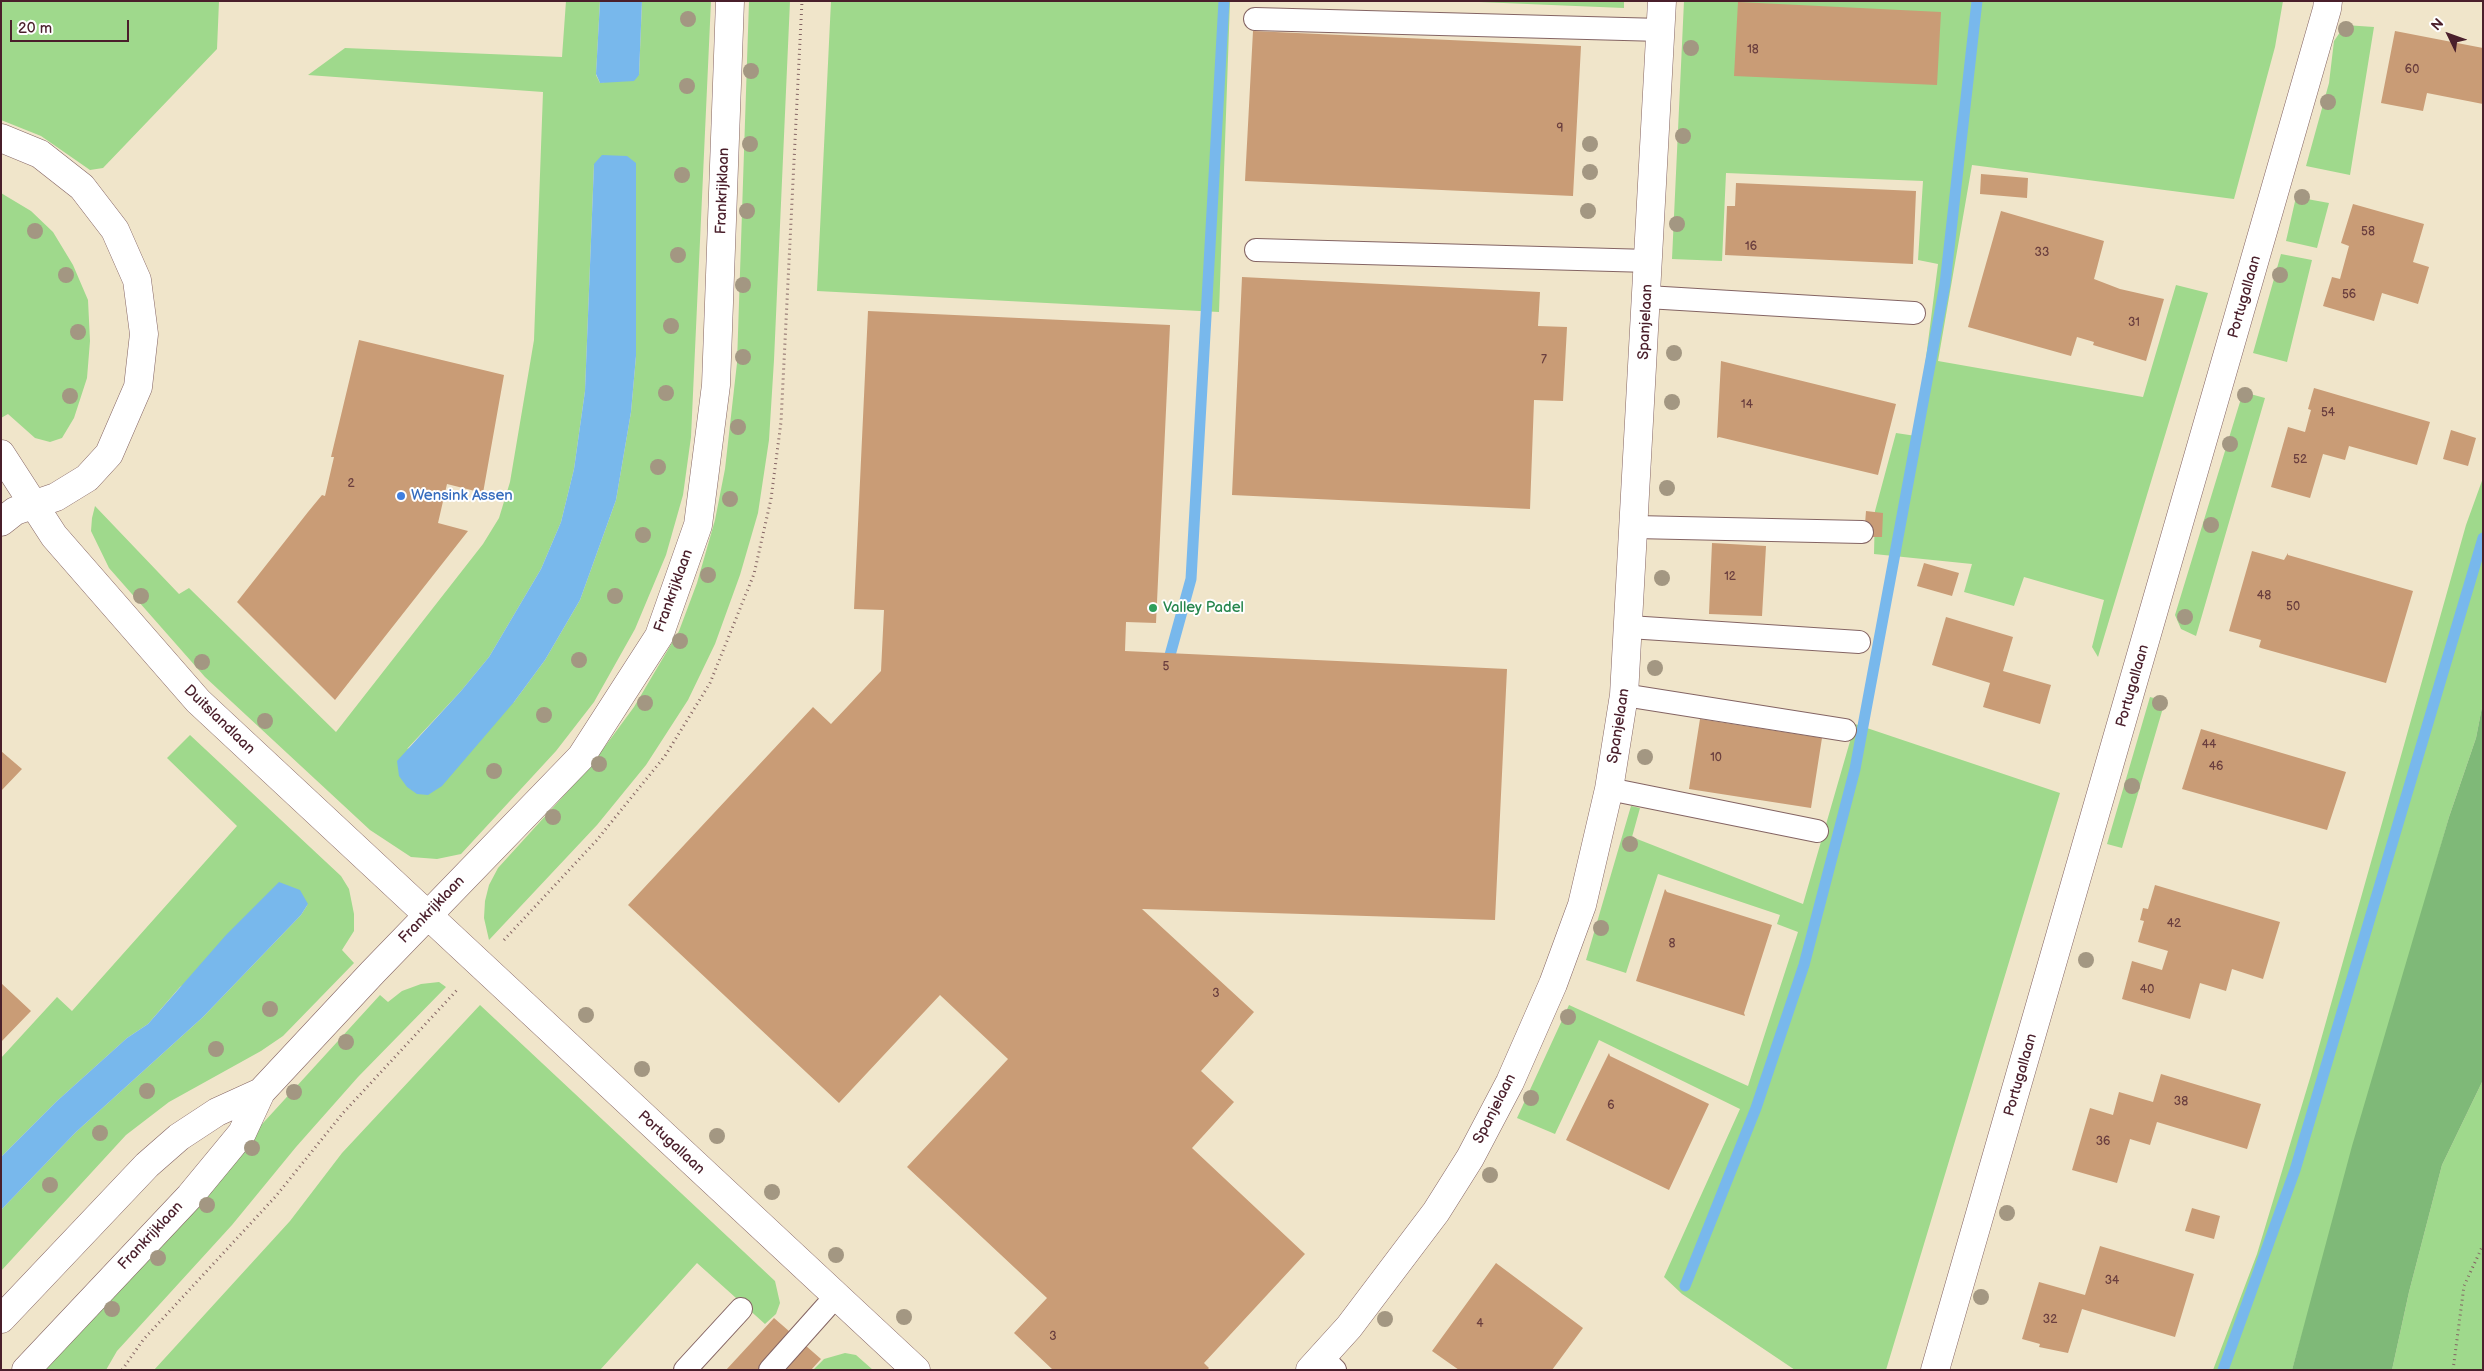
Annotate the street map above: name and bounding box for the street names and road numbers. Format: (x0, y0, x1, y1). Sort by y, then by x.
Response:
street label: Frankrijklaan (712, 147, 734, 235)
street label: Portugallaan (2225, 254, 2265, 340)
street label: Spanjelaan (1635, 284, 1657, 360)
street label: Frankrijklaan (651, 547, 697, 635)
street label: Portugallaan (2113, 643, 2153, 729)
street label: Duitslandlaan (180, 682, 258, 758)
street label: Spanjelaan (1604, 687, 1634, 765)
street label: Frankrijklaan (395, 872, 469, 948)
street label: Portugallaan (2001, 1032, 2041, 1118)
street label: Spanjelaan (1470, 1071, 1520, 1147)
street label: Portugallaan (634, 1107, 708, 1179)
street label: Frankrijklaan (115, 1198, 187, 1274)

